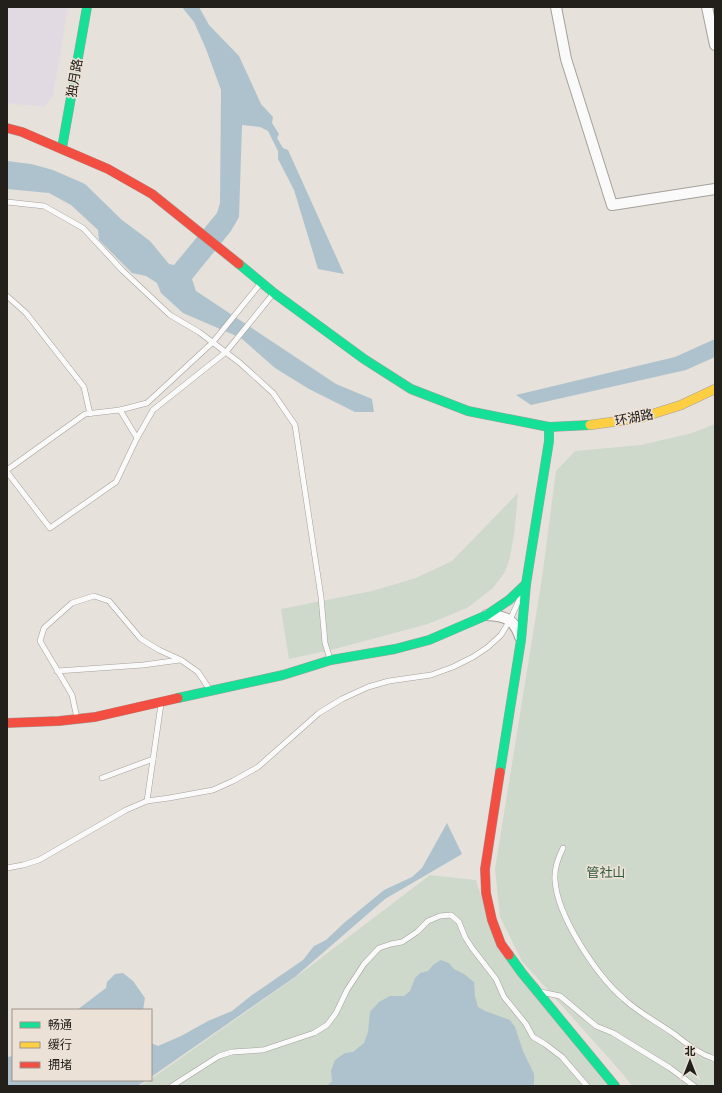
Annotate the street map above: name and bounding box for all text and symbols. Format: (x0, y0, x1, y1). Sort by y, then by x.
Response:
street label: 独月路 (62, 57, 86, 99)
street label: 环湖路 (613, 404, 655, 430)
park label: 管社山 (586, 863, 626, 881)
legend (12, 1009, 152, 1081)
text: 畅通 (48, 1016, 72, 1033)
text: 缓行 (48, 1036, 72, 1053)
north arrow (670, 1041, 710, 1081)
text: 北 (685, 1043, 696, 1058)
text: 拥堵 (48, 1056, 72, 1073)

